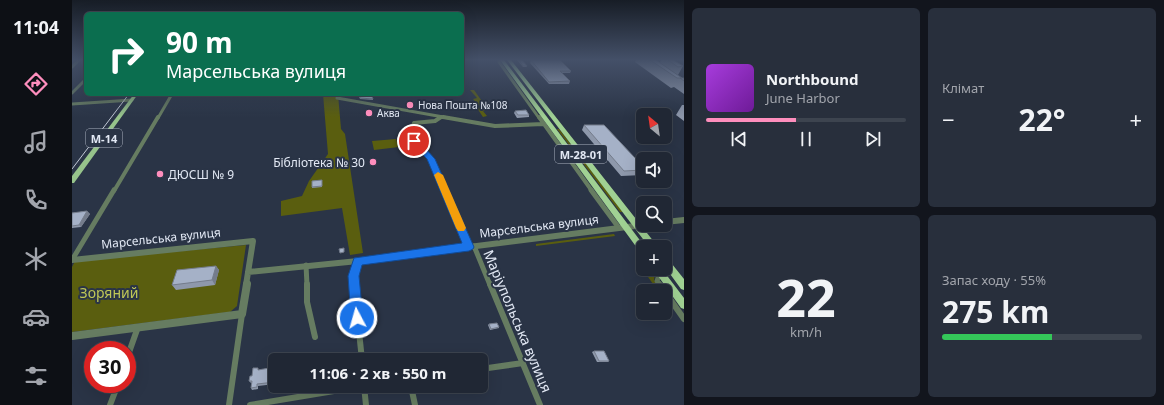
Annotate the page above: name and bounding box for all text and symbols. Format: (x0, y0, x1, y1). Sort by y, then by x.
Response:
text: 11:04 (13, 15, 59, 39)
text: 90 m (166, 23, 233, 61)
icon: right (100, 28, 152, 80)
text: Марсельська вулиця (166, 59, 346, 83)
text: Northbound (766, 69, 858, 89)
icon: directions (22, 70, 50, 98)
text: Клімат (942, 79, 984, 97)
text: June Harbor (766, 89, 840, 107)
place label: Нова Пошта №108 (418, 98, 508, 112)
text: 22° (1018, 99, 1066, 140)
marker: Нова Пошта №108 (405, 100, 415, 110)
text: − (942, 104, 955, 134)
text: + (1129, 104, 1142, 134)
place label: Аква (377, 106, 400, 120)
marker: Аква (364, 108, 374, 118)
north arrow (636, 108, 672, 144)
map controls (636, 108, 672, 320)
pin (397, 124, 431, 158)
icon: music (22, 128, 50, 156)
icon: previous (728, 128, 750, 150)
icon: pause (795, 128, 817, 150)
icon: next (862, 128, 884, 150)
road number: М-14 (86, 129, 122, 147)
icon: arrive (403, 130, 425, 152)
road number: М-28-01 (555, 145, 607, 163)
button: sound (636, 152, 672, 188)
place label: Бібліотека № 30 (273, 154, 365, 171)
marker: Бібліотека № 30 (368, 157, 378, 167)
place label: ДЮСШ № 9 (168, 166, 234, 183)
marker: ДЮСШ № 9 (155, 169, 165, 179)
icon: phone (22, 186, 50, 214)
button: search (636, 196, 672, 232)
street label: Марсельська вулиця (478, 210, 600, 242)
street label: Марсельська вулиця (100, 223, 222, 253)
button: + (636, 240, 672, 276)
icon: climate (22, 245, 50, 273)
street label: Маріупольська вулиця (479, 247, 557, 395)
text: 22 (776, 261, 836, 332)
text: Запас ходу · 55% (942, 271, 1046, 289)
park label: Зоряний (80, 283, 138, 302)
button: − (636, 284, 672, 320)
text: 275 km (942, 291, 1049, 332)
position arrow (336, 297, 378, 339)
icon: car (22, 303, 50, 331)
text: km/h (790, 323, 822, 341)
speed limit sign: 30 (84, 341, 136, 393)
icon: filters (22, 362, 50, 390)
text: 11:06 · 2 хв · 550 m (310, 363, 446, 383)

